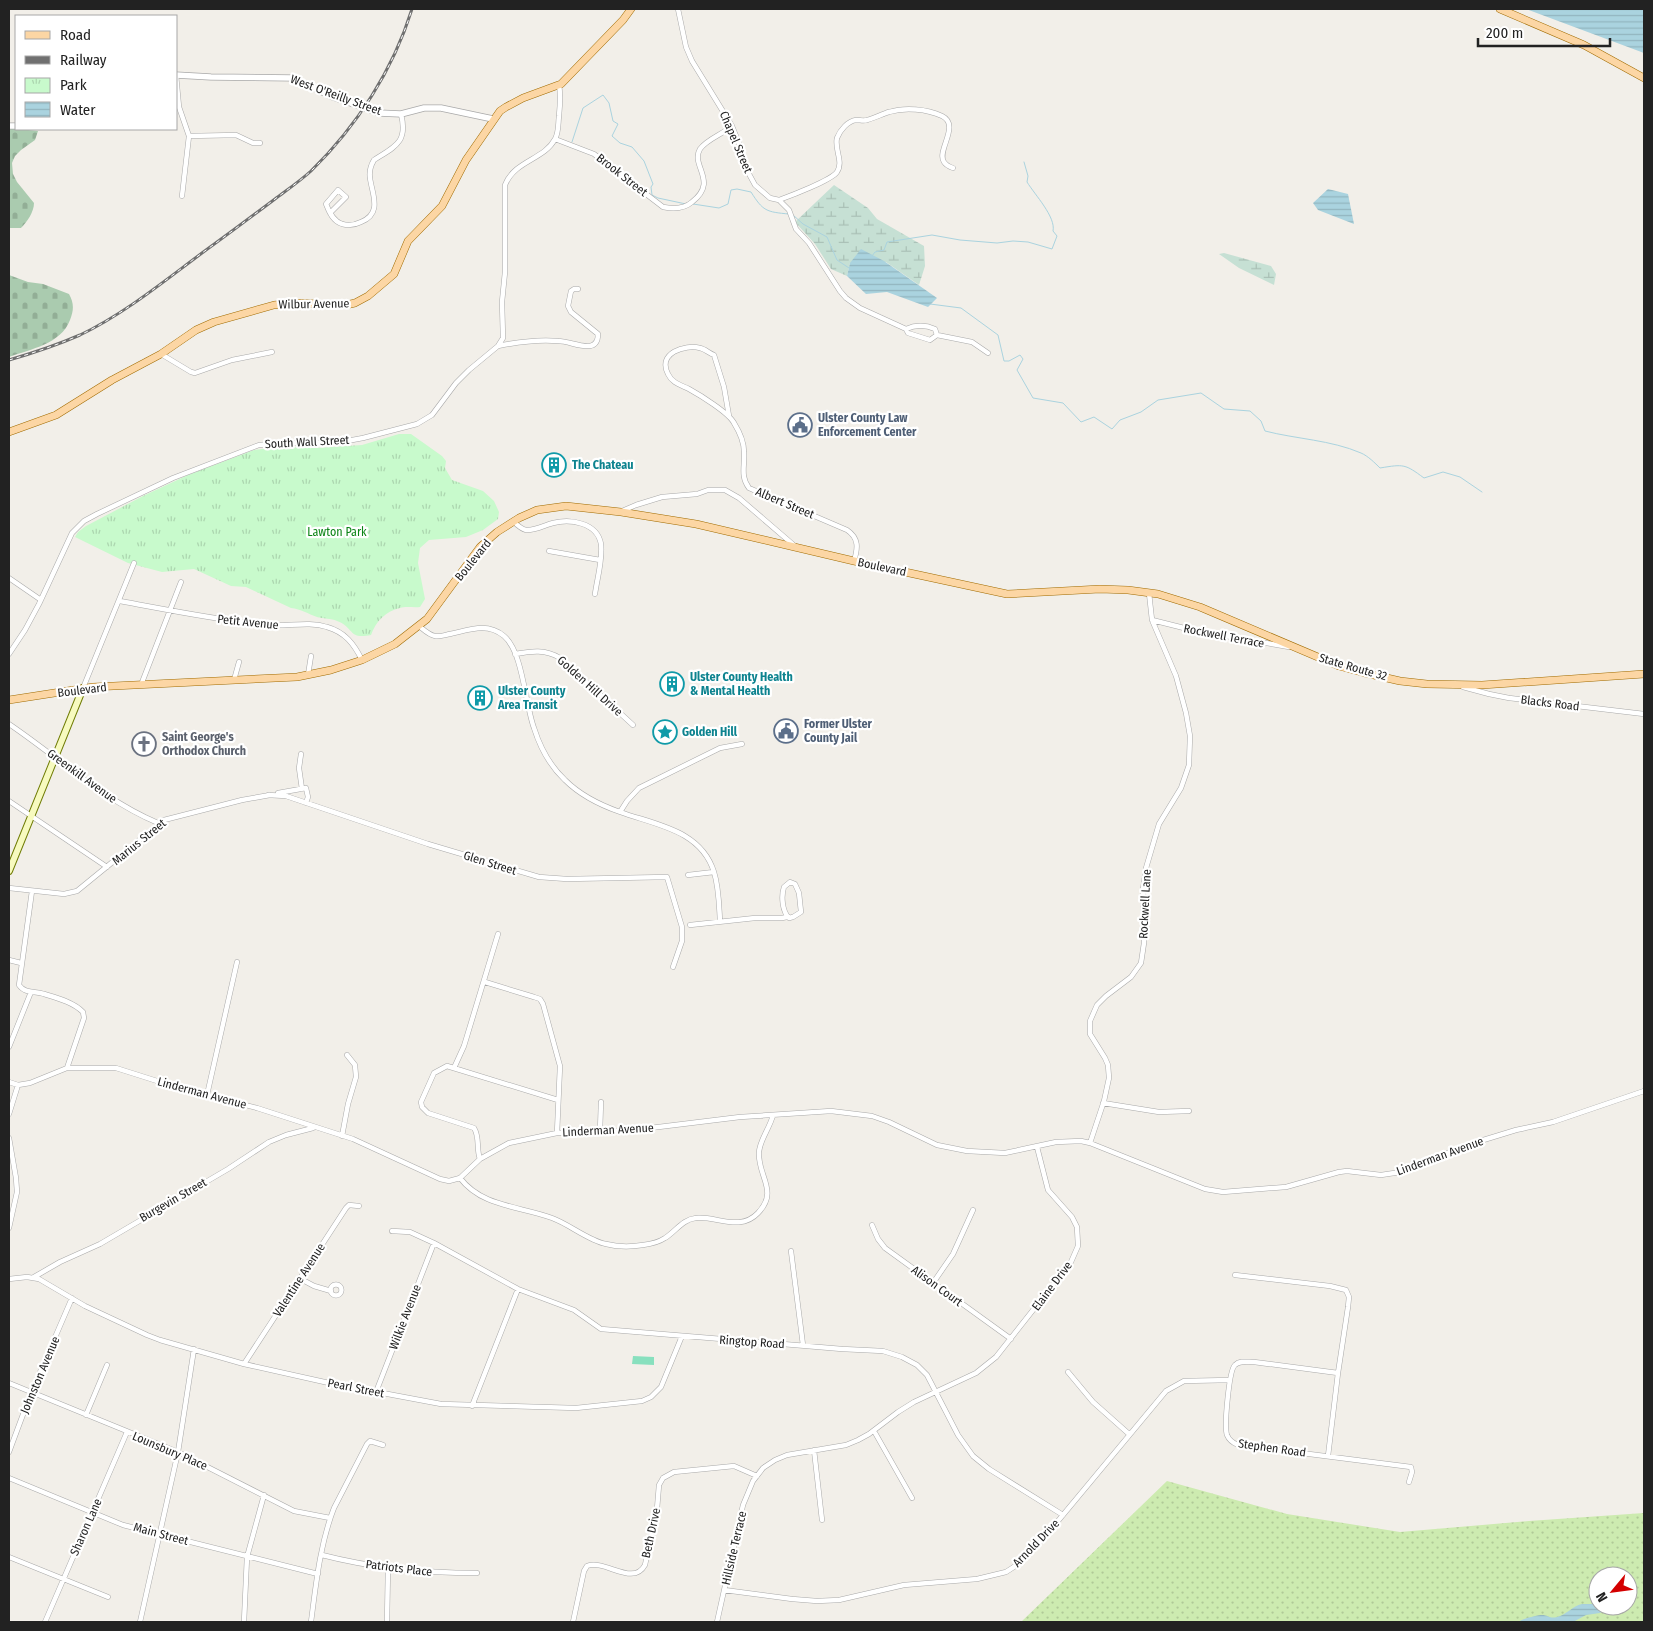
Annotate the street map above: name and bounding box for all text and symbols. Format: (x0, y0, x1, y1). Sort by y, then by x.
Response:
legend (15, 15, 178, 130)
scale bar (1478, 15, 1610, 47)
text: 200 m (1486, 24, 1523, 42)
text: Road (60, 26, 91, 44)
text: Railway (60, 51, 107, 69)
street label: West O'Reilly Street (289, 72, 383, 118)
text: Park (60, 76, 87, 94)
text: Water (60, 101, 96, 119)
street label: Chapel Street (717, 109, 755, 175)
street label: Brook Street (594, 151, 650, 199)
street label: Wilbur Avenue (278, 296, 350, 312)
place label: Ulster County Law Enforcement Center (818, 411, 917, 439)
public building icon: Ulster County Law Enforcement Center (787, 412, 813, 438)
street label: South Wall Street (264, 433, 350, 451)
building icon: The Chateau (541, 452, 567, 478)
place label: The Chateau (572, 458, 633, 472)
street label: Albert Street (754, 484, 816, 522)
park label: Lawton Park (307, 525, 367, 539)
street label: Boulevard (452, 536, 494, 584)
street label: Boulevard (856, 555, 908, 579)
street label: Petit Avenue (217, 612, 279, 632)
street label: Rockwell Terrace (1182, 621, 1266, 651)
street label: State Route 32 (1317, 651, 1389, 683)
street label: Golden Hill Drive (555, 653, 625, 719)
place label: Ulster County Health & Mental Health (690, 670, 793, 698)
building icon: Ulster County Health & Mental Health (659, 671, 685, 697)
street label: Boulevard (57, 680, 107, 700)
place label: Ulster County Area Transit (497, 684, 566, 712)
building icon: Ulster County Area Transit (467, 685, 493, 711)
street label: Blacks Road (1520, 692, 1580, 714)
place label: Former Ulster County Jail (804, 717, 872, 745)
public building icon: Former Ulster County Jail (773, 718, 799, 744)
place icon: Golden Hill (652, 719, 678, 745)
place label: Golden Hill (682, 725, 738, 739)
place label: Saint George's Orthodox Church (162, 730, 246, 758)
church icon: Saint George's Orthodox Church (131, 731, 157, 757)
street label: Greenkill Avenue (44, 746, 120, 806)
street label: Marius Street (109, 816, 169, 868)
street label: Glen Street (462, 848, 518, 878)
street label: Rockwell Lane (1136, 869, 1154, 939)
street label: Linderman Avenue (156, 1074, 248, 1112)
street label: Linderman Avenue (562, 1121, 654, 1139)
street label: Linderman Avenue (1395, 1134, 1485, 1178)
street label: Burgevin Street (137, 1175, 209, 1225)
street label: Valentine Avenue (270, 1241, 328, 1319)
street label: Elaine Drive (1029, 1259, 1075, 1313)
street label: Alison Court (909, 1263, 965, 1309)
street label: Wilkie Avenue (386, 1282, 424, 1352)
street label: Ringtop Road (719, 1333, 785, 1351)
street label: Johnston Avenue (17, 1334, 63, 1416)
street label: Pearl Street (327, 1376, 386, 1400)
street label: Lounsbury Place (130, 1429, 210, 1473)
street label: Stephen Road (1237, 1436, 1307, 1460)
street label: Sharon Lane (67, 1496, 105, 1558)
street label: Beth Drive (639, 1507, 663, 1559)
street label: Hillside Terrace (719, 1510, 749, 1586)
street label: Arnold Drive (1010, 1516, 1062, 1570)
street label: Main Street (132, 1520, 190, 1548)
street label: Patriots Place (365, 1557, 433, 1579)
north arrow (1588, 1566, 1638, 1616)
text: N (1593, 1589, 1612, 1605)

